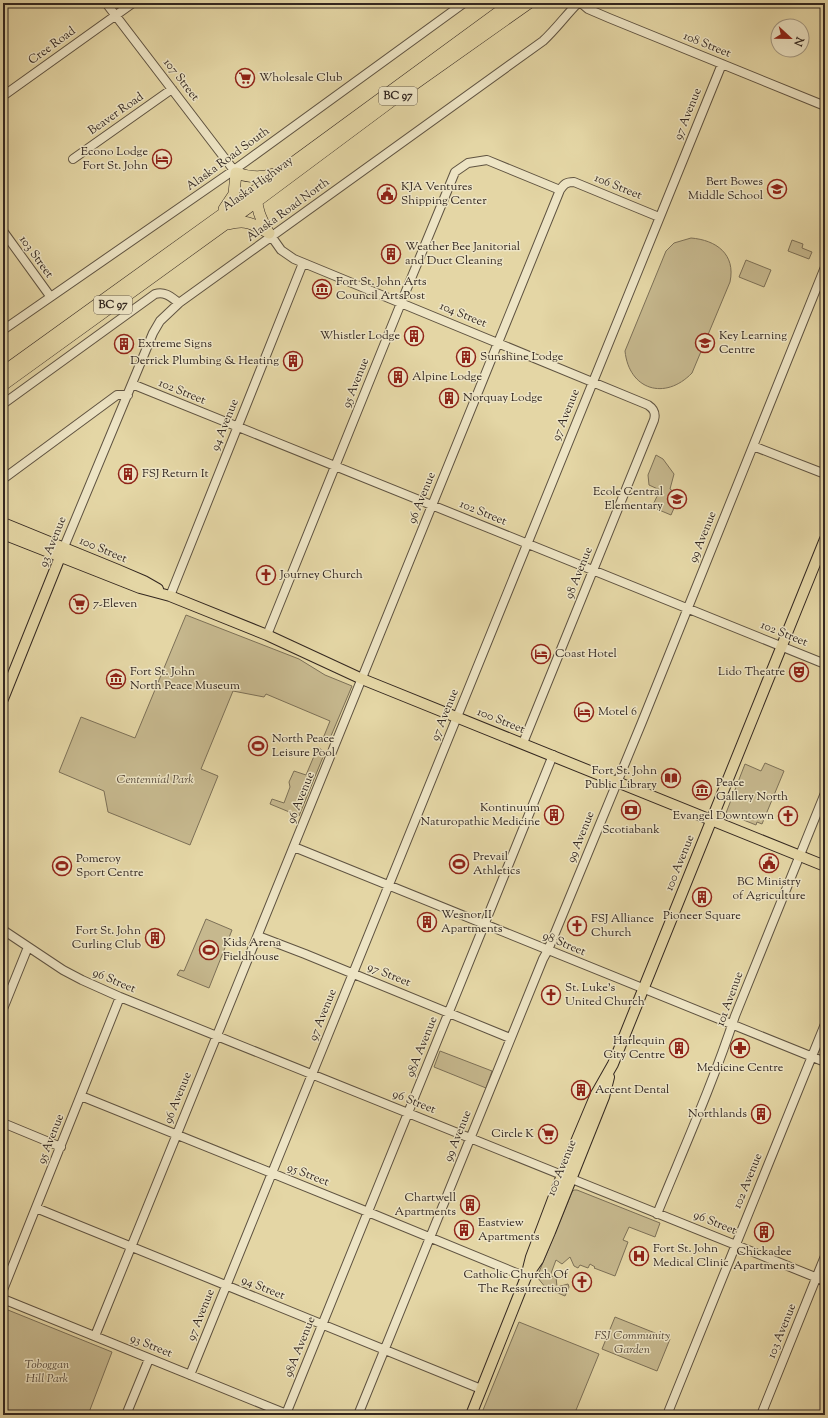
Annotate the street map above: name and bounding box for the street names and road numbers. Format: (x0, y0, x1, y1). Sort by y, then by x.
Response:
street label: Cree Road (25, 23, 80, 69)
street label: 108 Street (681, 27, 733, 63)
street label: 107 Street (159, 55, 203, 105)
street label: 97 Avenue (669, 85, 707, 143)
road number: BC 97 (379, 87, 417, 105)
street label: Beaver Road (85, 88, 148, 140)
street label: Alaska Road South (183, 123, 273, 195)
street label: Alaska Highway (219, 152, 297, 216)
street label: 106 Street (592, 169, 644, 205)
street label: Alaska Road North (243, 174, 333, 246)
street label: 103 Street (14, 232, 58, 282)
road number: BC 97 (94, 296, 132, 314)
street label: 104 Street (437, 297, 489, 333)
street label: 95 Avenue (338, 355, 374, 411)
street label: 102 Street (156, 374, 208, 410)
street label: 97 Avenue (547, 386, 585, 444)
street label: 94 Avenue (206, 396, 244, 454)
street label: 96 Avenue (403, 469, 441, 527)
street label: 102 Street (457, 495, 509, 531)
street label: 99 Avenue (684, 508, 722, 566)
street label: 93 Avenue (35, 514, 71, 570)
street label: 100 Street (76, 532, 130, 568)
street label: 98 Avenue (560, 544, 598, 602)
street label: 102 Street (758, 616, 810, 652)
street label: 97 Avenue (426, 686, 464, 744)
street label: 100 Street (474, 703, 528, 739)
street label: 96 Avenue (282, 769, 320, 827)
street label: 99 Avenue (562, 808, 600, 866)
street label: 100 Avenue (661, 832, 700, 894)
street label: 98 Street (540, 927, 588, 961)
street label: 97 Street (365, 958, 413, 992)
street label: 96 Street (90, 964, 138, 998)
street label: 101 Avenue (712, 969, 748, 1029)
street label: 97 Avenue (304, 986, 342, 1044)
street label: 98A Avenue (402, 1014, 443, 1080)
street label: 96 Avenue (159, 1069, 197, 1127)
street label: 96 Street (390, 1085, 438, 1119)
street label: 99 Avenue (439, 1107, 477, 1165)
street label: 95 Avenue (33, 1111, 69, 1167)
street label: 100 Avenue (543, 1137, 582, 1199)
street label: 102 Avenue (729, 1150, 767, 1211)
street label: 95 Street (284, 1159, 332, 1191)
street label: 96 Street (691, 1206, 739, 1240)
street label: 94 Street (239, 1271, 287, 1305)
street label: 97 Avenue (182, 1286, 220, 1344)
street label: 103 Avenue (763, 1300, 801, 1361)
street label: 98A Avenue (280, 1314, 321, 1380)
street label: 93 Street (127, 1329, 175, 1363)

